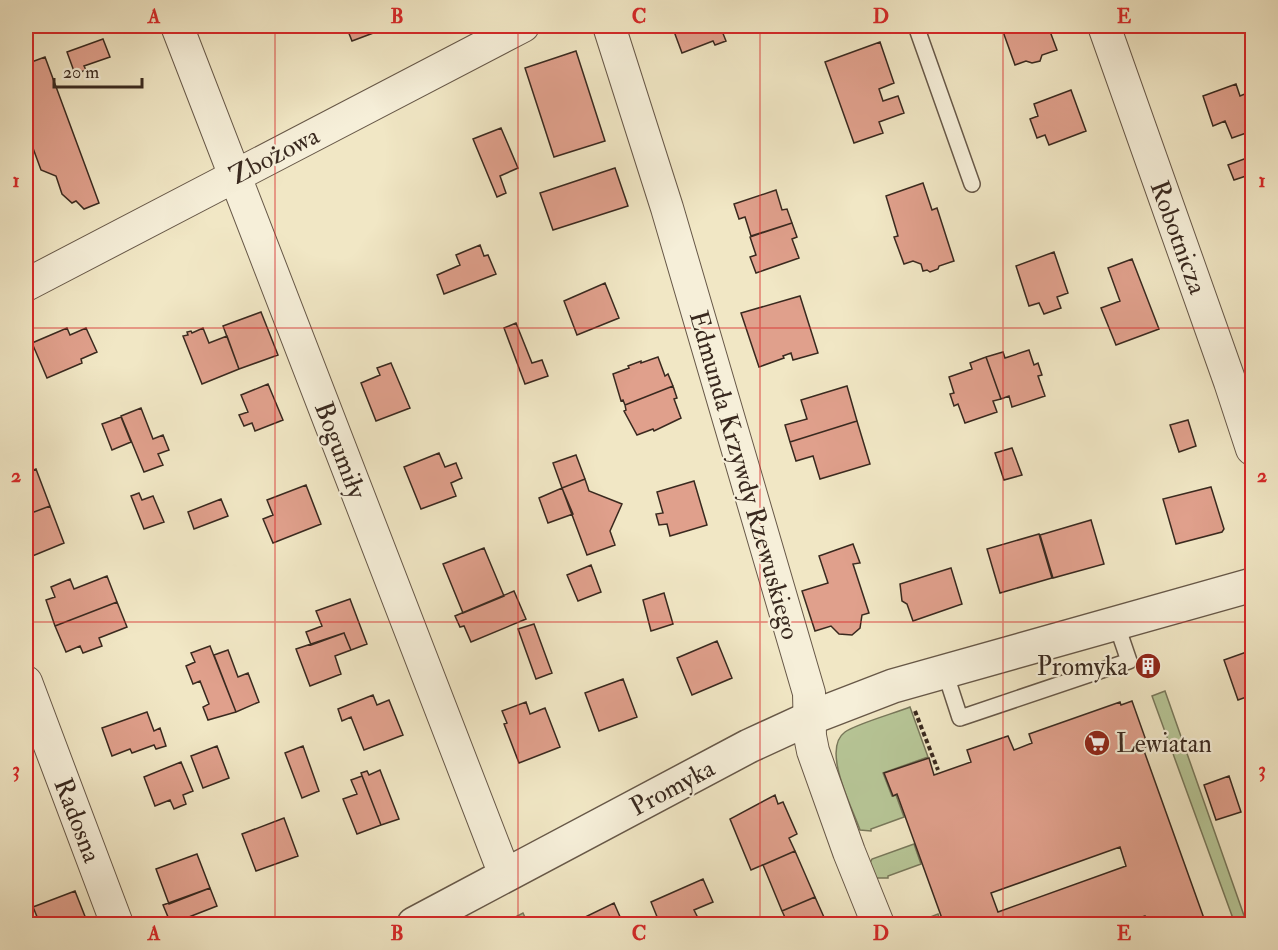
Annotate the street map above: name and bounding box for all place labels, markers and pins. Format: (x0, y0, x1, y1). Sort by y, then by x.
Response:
place label: Promyka (1037, 651, 1128, 683)
building icon: Promyka (1133, 651, 1163, 681)
supermarket icon: Lewiatan (1082, 728, 1112, 758)
place label: Lewiatan (1116, 728, 1212, 760)

